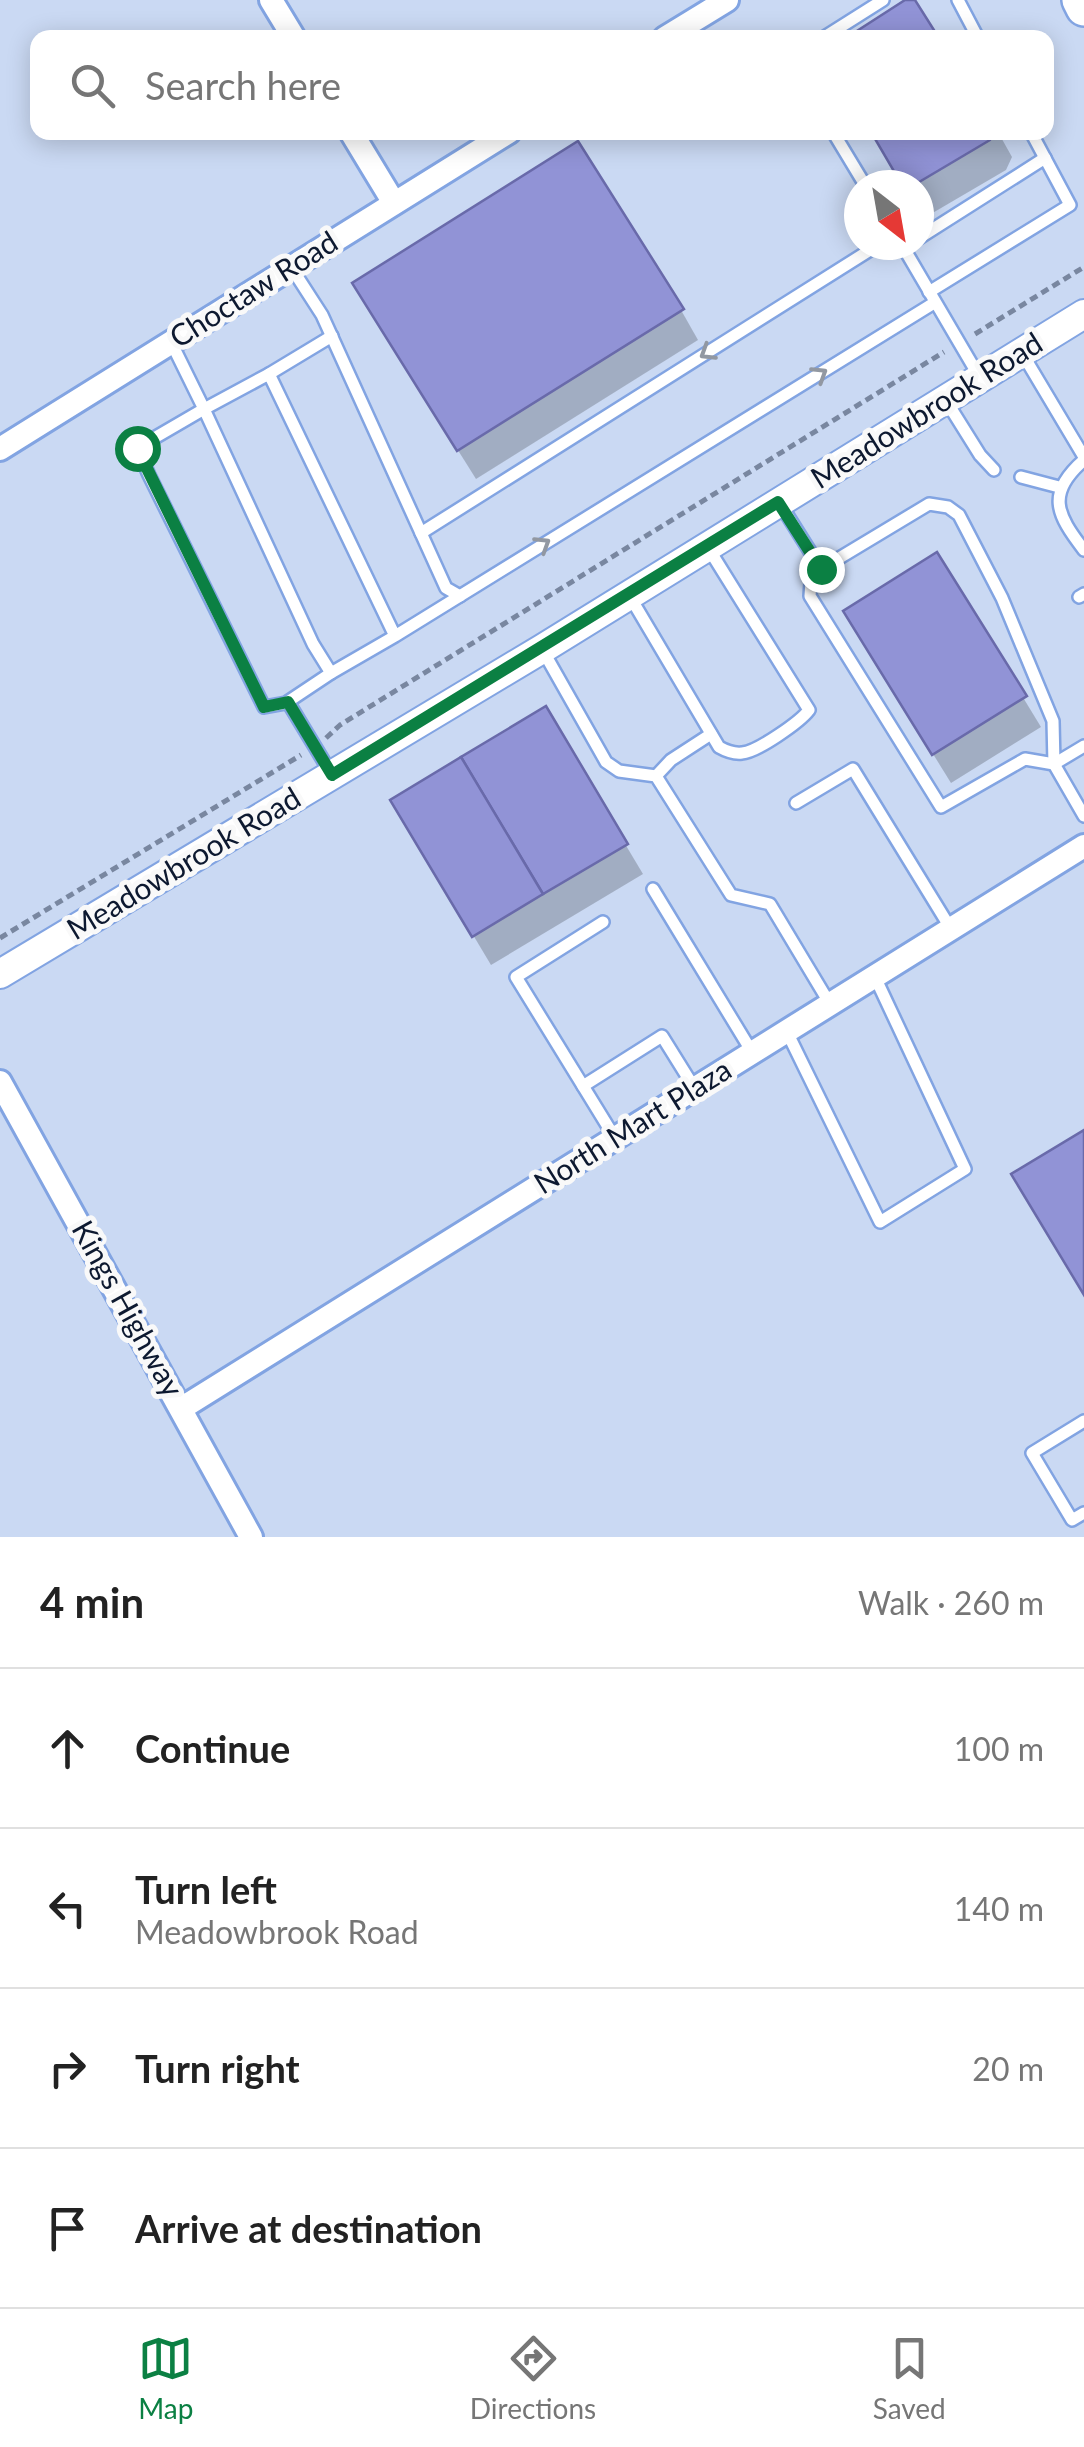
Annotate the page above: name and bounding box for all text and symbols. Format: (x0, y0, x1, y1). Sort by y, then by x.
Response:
search box (30, 30, 1054, 140)
icon: search (65, 58, 120, 113)
text: Search here (145, 62, 341, 108)
north arrow (844, 170, 934, 260)
street label: Choctaw Road (162, 222, 343, 354)
street label: Meadowbrook Road (804, 324, 1048, 495)
one-way arrow (700, 341, 718, 360)
one-way arrow (809, 368, 827, 387)
route start (115, 426, 161, 472)
one-way arrow (532, 537, 550, 556)
route end (799, 547, 845, 593)
street label: Meadowbrook Road (60, 778, 306, 946)
street label: North Mart Plaza (527, 1050, 737, 1200)
street label: Kings Highway (66, 1214, 192, 1403)
text: 4 min (40, 1577, 144, 1627)
text: Walk · 260 m (858, 1583, 1044, 1622)
icon: ahead (40, 1721, 95, 1776)
text: Continue (135, 1725, 290, 1771)
text: 100 m (954, 1729, 1044, 1768)
text: Turn left (135, 1866, 277, 1912)
icon: left (40, 1881, 95, 1936)
text: 140 m (954, 1889, 1044, 1928)
text: Meadowbrook Road (135, 1912, 419, 1951)
icon: right (40, 2041, 95, 2096)
text: Turn right (135, 2045, 300, 2091)
text: 20 m (972, 2049, 1044, 2088)
icon: arrive (40, 2201, 95, 2256)
text: Arrive at destination (135, 2205, 482, 2251)
tab: Map (138, 2331, 193, 2425)
tab: Directions (470, 2331, 596, 2425)
tab: Saved (873, 2331, 946, 2425)

